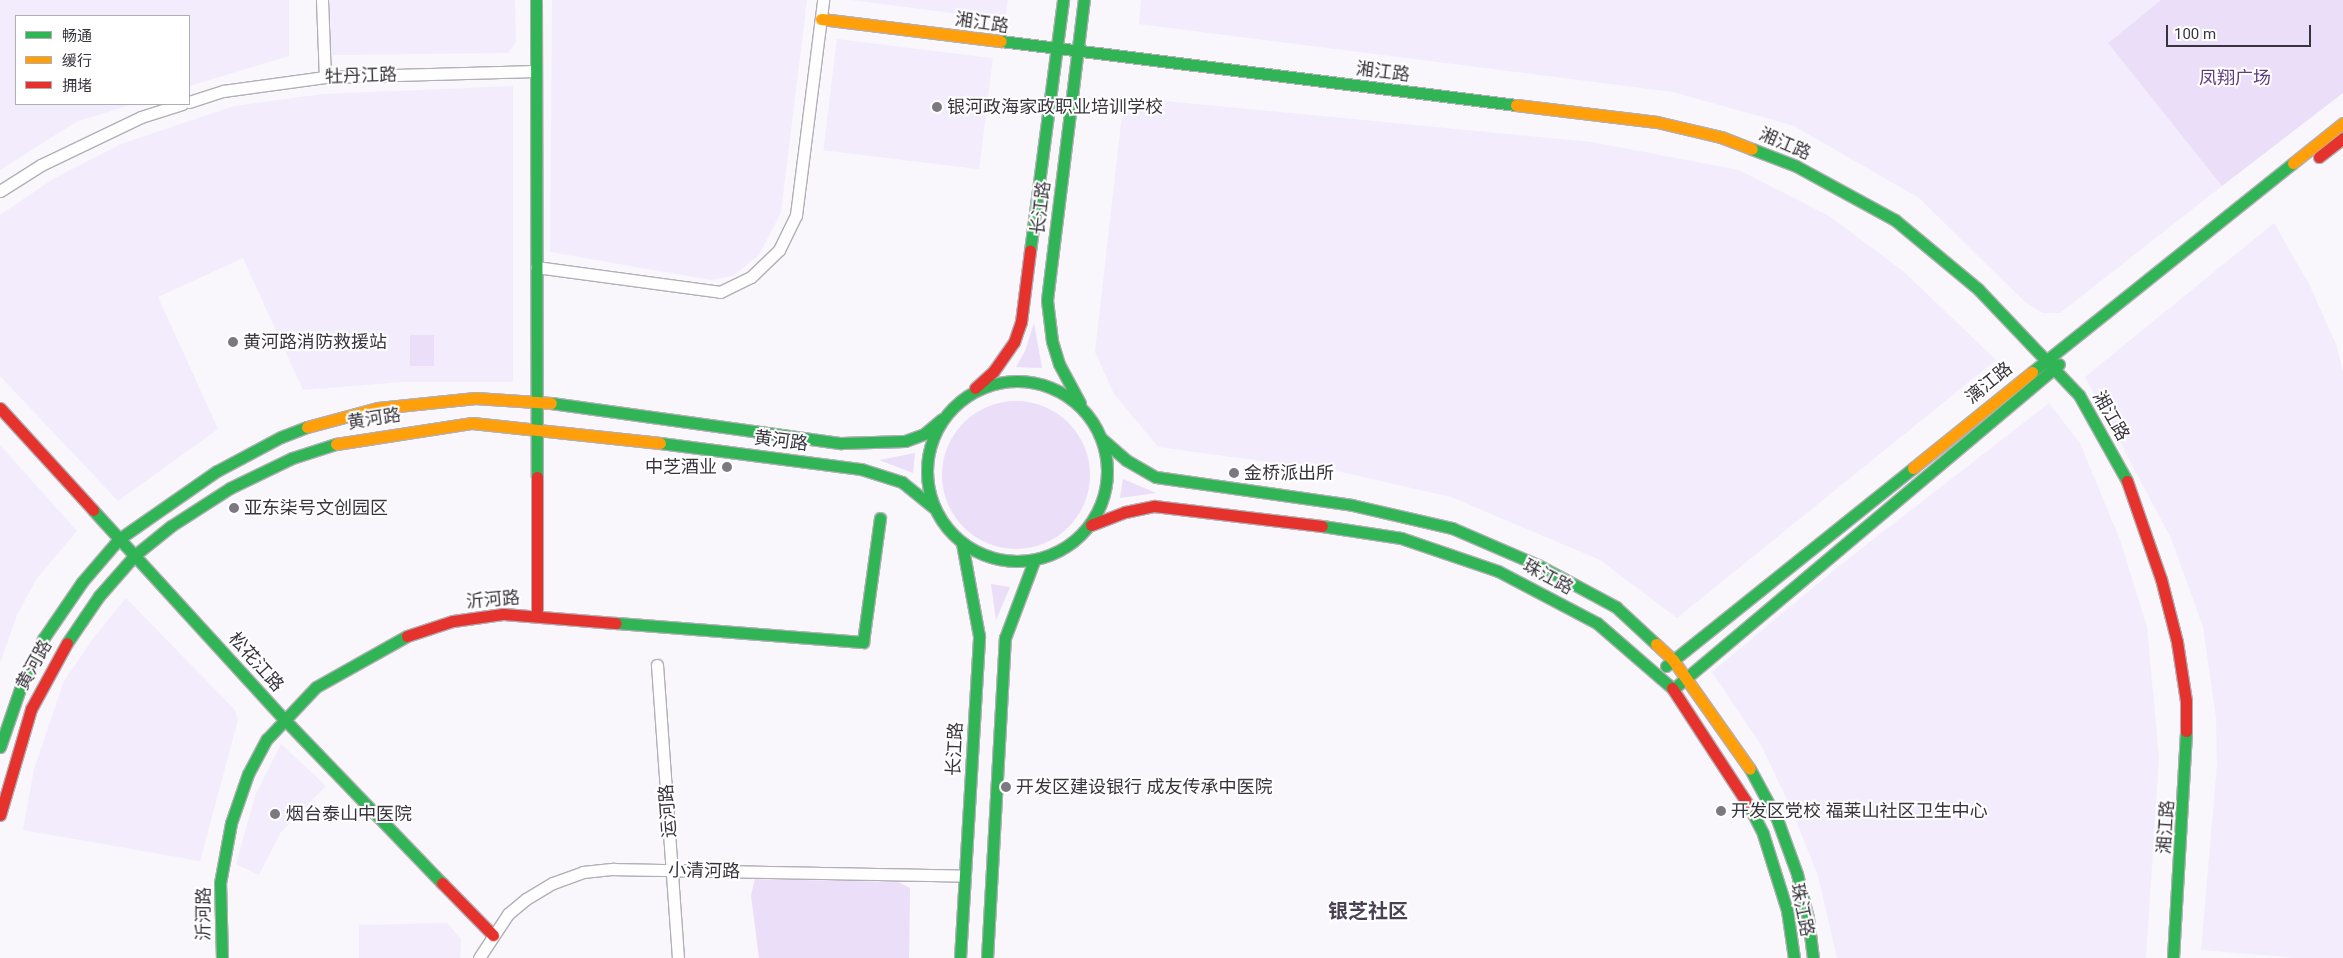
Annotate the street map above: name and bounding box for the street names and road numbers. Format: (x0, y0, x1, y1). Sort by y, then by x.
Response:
street label: 湘江路 (954, 9, 1010, 37)
street label: 湘江路 (1355, 58, 1411, 86)
street label: 牡丹江路 (325, 64, 397, 88)
street label: 湘江路 (1756, 124, 1814, 164)
street label: 长江路 (1027, 180, 1055, 236)
street label: 漓江路 (1961, 358, 2017, 408)
street label: 湘江路 (2088, 387, 2134, 445)
street label: 黄河路 (346, 404, 402, 434)
street label: 黄河路 (753, 427, 809, 455)
street label: 珠江路 (1519, 555, 1577, 599)
street label: 沂河路 (465, 587, 521, 613)
street label: 松花江路 (224, 628, 288, 696)
street label: 黄河路 (11, 636, 57, 694)
street label: 长江路 (943, 721, 967, 777)
street label: 运河路 (655, 783, 681, 839)
street label: 湘江路 (2153, 799, 2179, 855)
street label: 小清河路 (668, 860, 740, 882)
street label: 珠江路 (1786, 881, 1818, 939)
street label: 沂河路 (193, 887, 215, 941)

